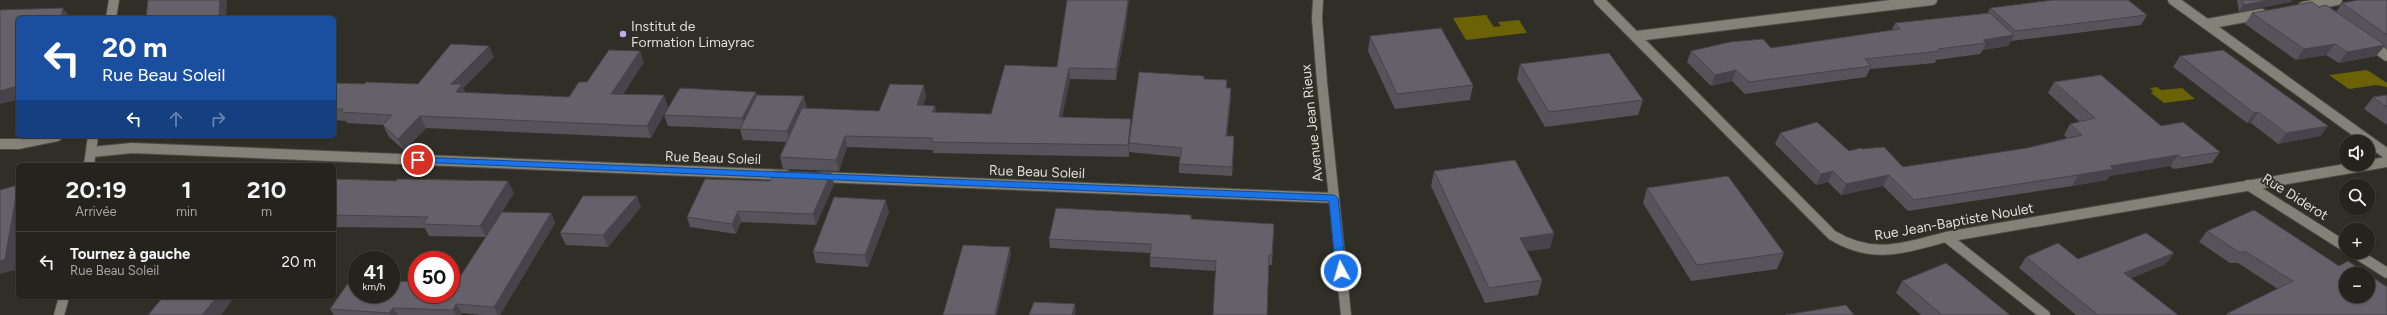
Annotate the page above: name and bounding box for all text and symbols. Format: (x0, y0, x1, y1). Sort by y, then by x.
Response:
place label: Institut de Formation Limayrac (631, 18, 755, 51)
marker: Institut de Formation Limayrac (618, 29, 628, 39)
text: 20 m (102, 30, 167, 64)
icon: left (36, 32, 88, 84)
street label: Avenue Jean Rieux (1297, 63, 1327, 183)
text: Rue Beau Soleil (102, 64, 226, 86)
icon: left (123, 108, 145, 130)
icon: ahead (165, 108, 187, 130)
icon: right (207, 108, 229, 130)
map controls (2339, 135, 2375, 303)
button: sound (2339, 135, 2375, 171)
pin (401, 143, 435, 177)
street label: Rue Beau Soleil (665, 148, 761, 168)
icon: arrive (407, 149, 429, 171)
street label: Rue Beau Soleil (989, 162, 1085, 182)
street label: Rue Diderot (2259, 170, 2331, 224)
text: 20:19 (66, 175, 126, 204)
text: 1 (181, 175, 192, 204)
text: 210 (247, 175, 286, 204)
button: search (2339, 179, 2375, 215)
street label: Rue Jean-Baptiste Noulet (1873, 200, 2035, 244)
text: Arrivée (75, 204, 117, 219)
text: min (176, 204, 197, 219)
text: m (261, 204, 272, 219)
button: + (2339, 223, 2375, 259)
text: Tournez à gauche (70, 245, 190, 263)
position arrow (1320, 250, 1362, 292)
icon: left (36, 251, 58, 273)
speed limit sign: 50 (408, 251, 460, 303)
text: 20 m (282, 253, 316, 271)
text: 41 (363, 260, 385, 284)
text: Rue Beau Soleil (70, 263, 159, 278)
button: − (2339, 267, 2375, 303)
text: km/h (363, 280, 385, 293)

